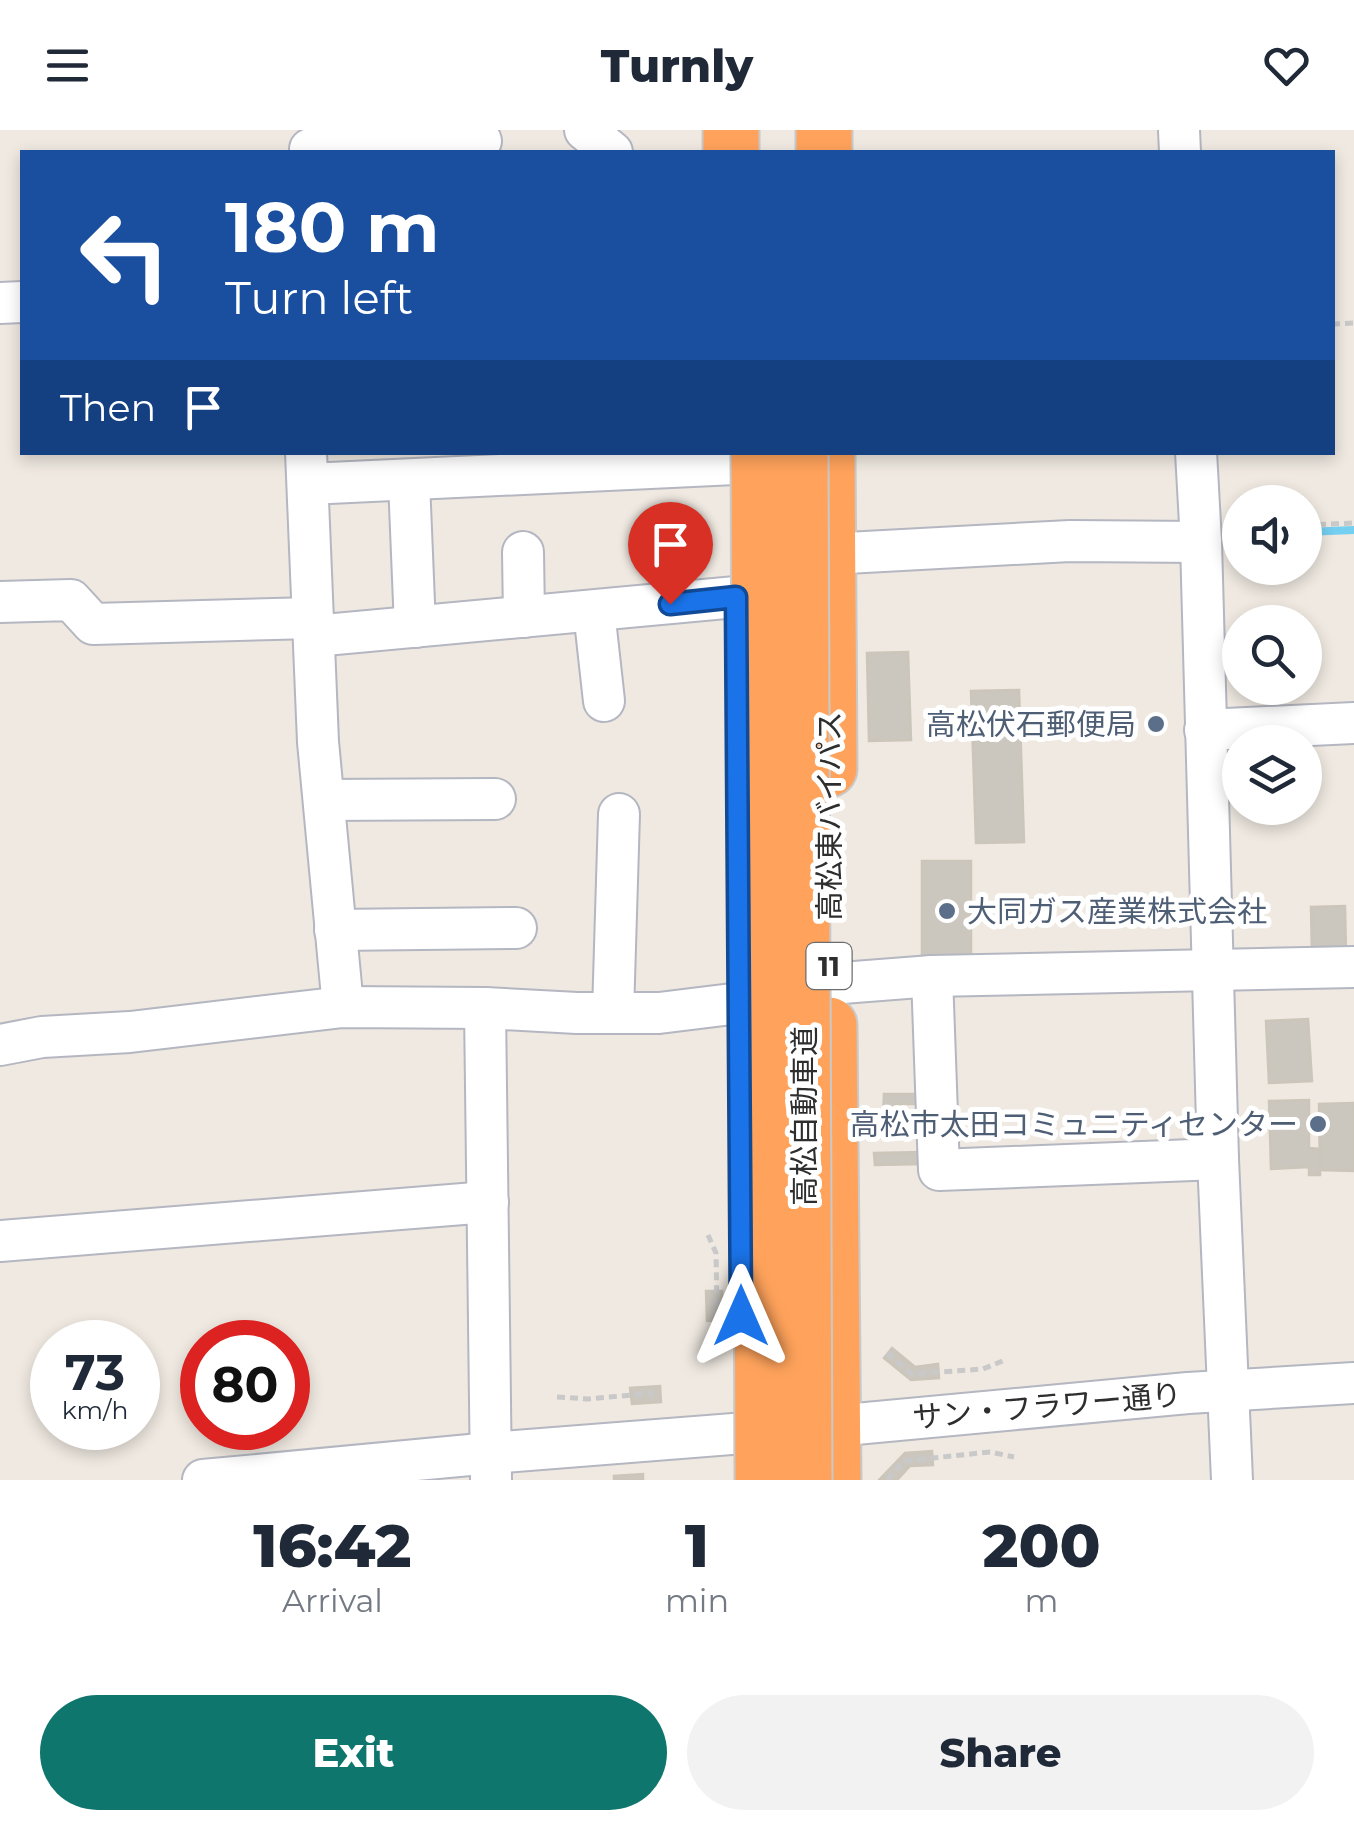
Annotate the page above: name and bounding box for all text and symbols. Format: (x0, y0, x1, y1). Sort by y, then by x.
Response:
icon: menu (40, 38, 95, 93)
text: Turnly (601, 38, 753, 93)
icon: heart (1259, 38, 1314, 93)
text: 180 m (225, 184, 439, 270)
icon: left (60, 190, 190, 320)
text: Turn left (225, 270, 413, 325)
icon: arrive (176, 380, 231, 435)
text: Then (60, 384, 156, 431)
map controls (1222, 485, 1322, 825)
button: sound (1222, 485, 1322, 585)
pin (628, 502, 713, 605)
icon: arrive (643, 517, 698, 572)
button: search (1222, 605, 1322, 705)
place label: 高松伏石郵便局 (926, 706, 1136, 743)
street label: 高松東バイパス (811, 711, 848, 921)
marker: 高松伏石郵便局 (1145, 713, 1167, 735)
button: layers (1222, 725, 1322, 825)
place label: 大同ガス産業株式会社 (967, 893, 1267, 930)
marker: 大同ガス産業株式会社 (936, 900, 958, 922)
road number: 11 (806, 943, 852, 989)
street label: 高松自動車道 (786, 1026, 823, 1206)
place label: 高松市太田コミュニティセンター (850, 1106, 1298, 1143)
marker: 高松市太田コミュニティセンター (1307, 1113, 1329, 1135)
position arrow (689, 1264, 793, 1368)
speed limit sign: 80 (180, 1320, 310, 1450)
text: 73 (65, 1342, 125, 1403)
street label: サン・フラワー通り (911, 1376, 1183, 1436)
text: km/h (62, 1395, 128, 1425)
text: 16:42 (253, 1509, 412, 1582)
text: 1 (685, 1509, 709, 1582)
text: 200 (982, 1509, 1101, 1582)
text: Arrival (282, 1581, 383, 1620)
text: min (665, 1581, 729, 1620)
text: m (1025, 1581, 1059, 1620)
button: Exit (40, 1695, 667, 1810)
button: Share (687, 1695, 1314, 1810)

